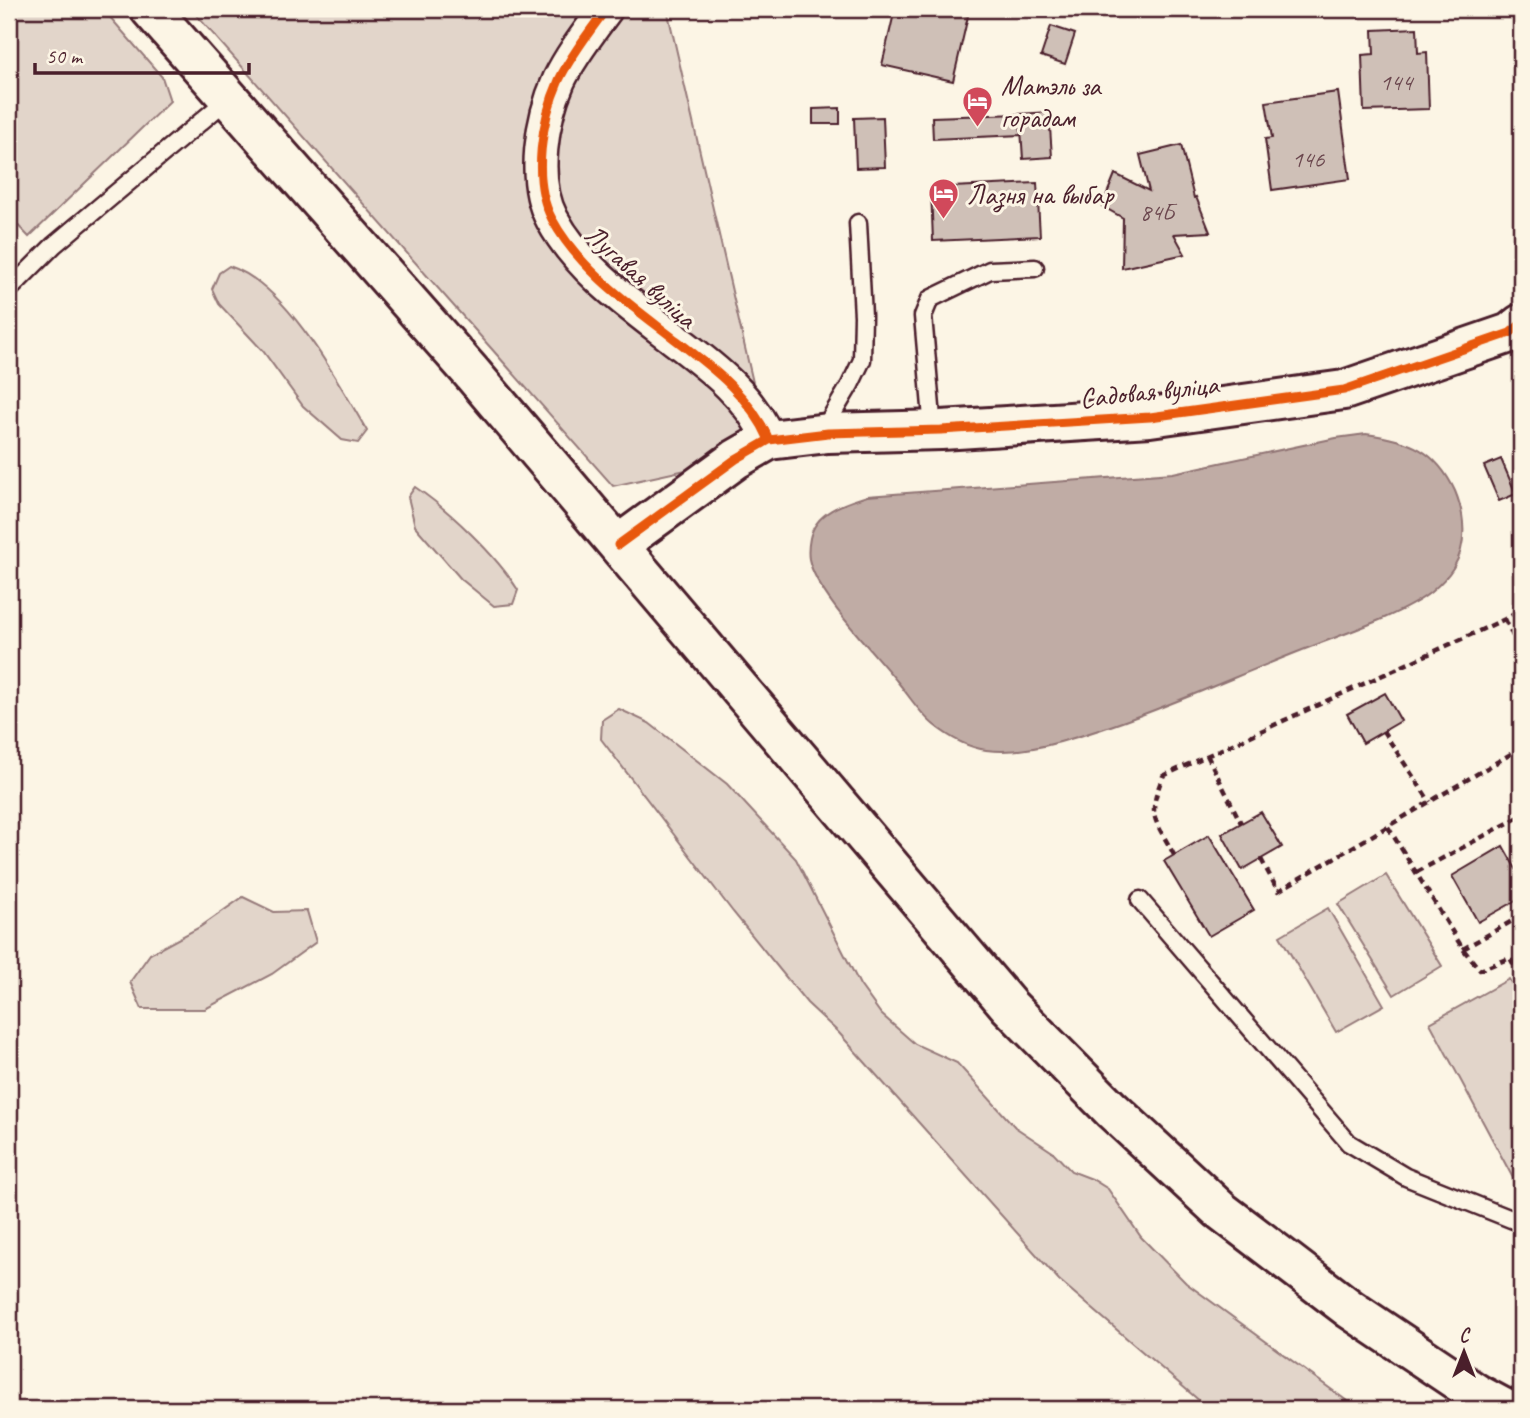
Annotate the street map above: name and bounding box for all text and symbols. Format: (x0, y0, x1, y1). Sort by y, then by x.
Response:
scale bar (35, 32, 248, 76)
text: 50 m (46, 43, 84, 69)
house number: 144 (1380, 67, 1414, 97)
place label: Матэль за горадам (1001, 68, 1102, 135)
hotel icon: Матэль за горадам (961, 84, 995, 128)
house number: 146 (1292, 144, 1325, 174)
hotel icon: Лазня на выбар (927, 177, 961, 221)
place label: Лазня на выбар (967, 177, 1115, 213)
house number: 84Б (1140, 197, 1178, 227)
street label: Лугавая вуліца (578, 216, 706, 337)
street label: Садовая вуліца (1078, 366, 1222, 416)
north arrow (1428, 1316, 1498, 1386)
text: С (1459, 1324, 1471, 1348)

